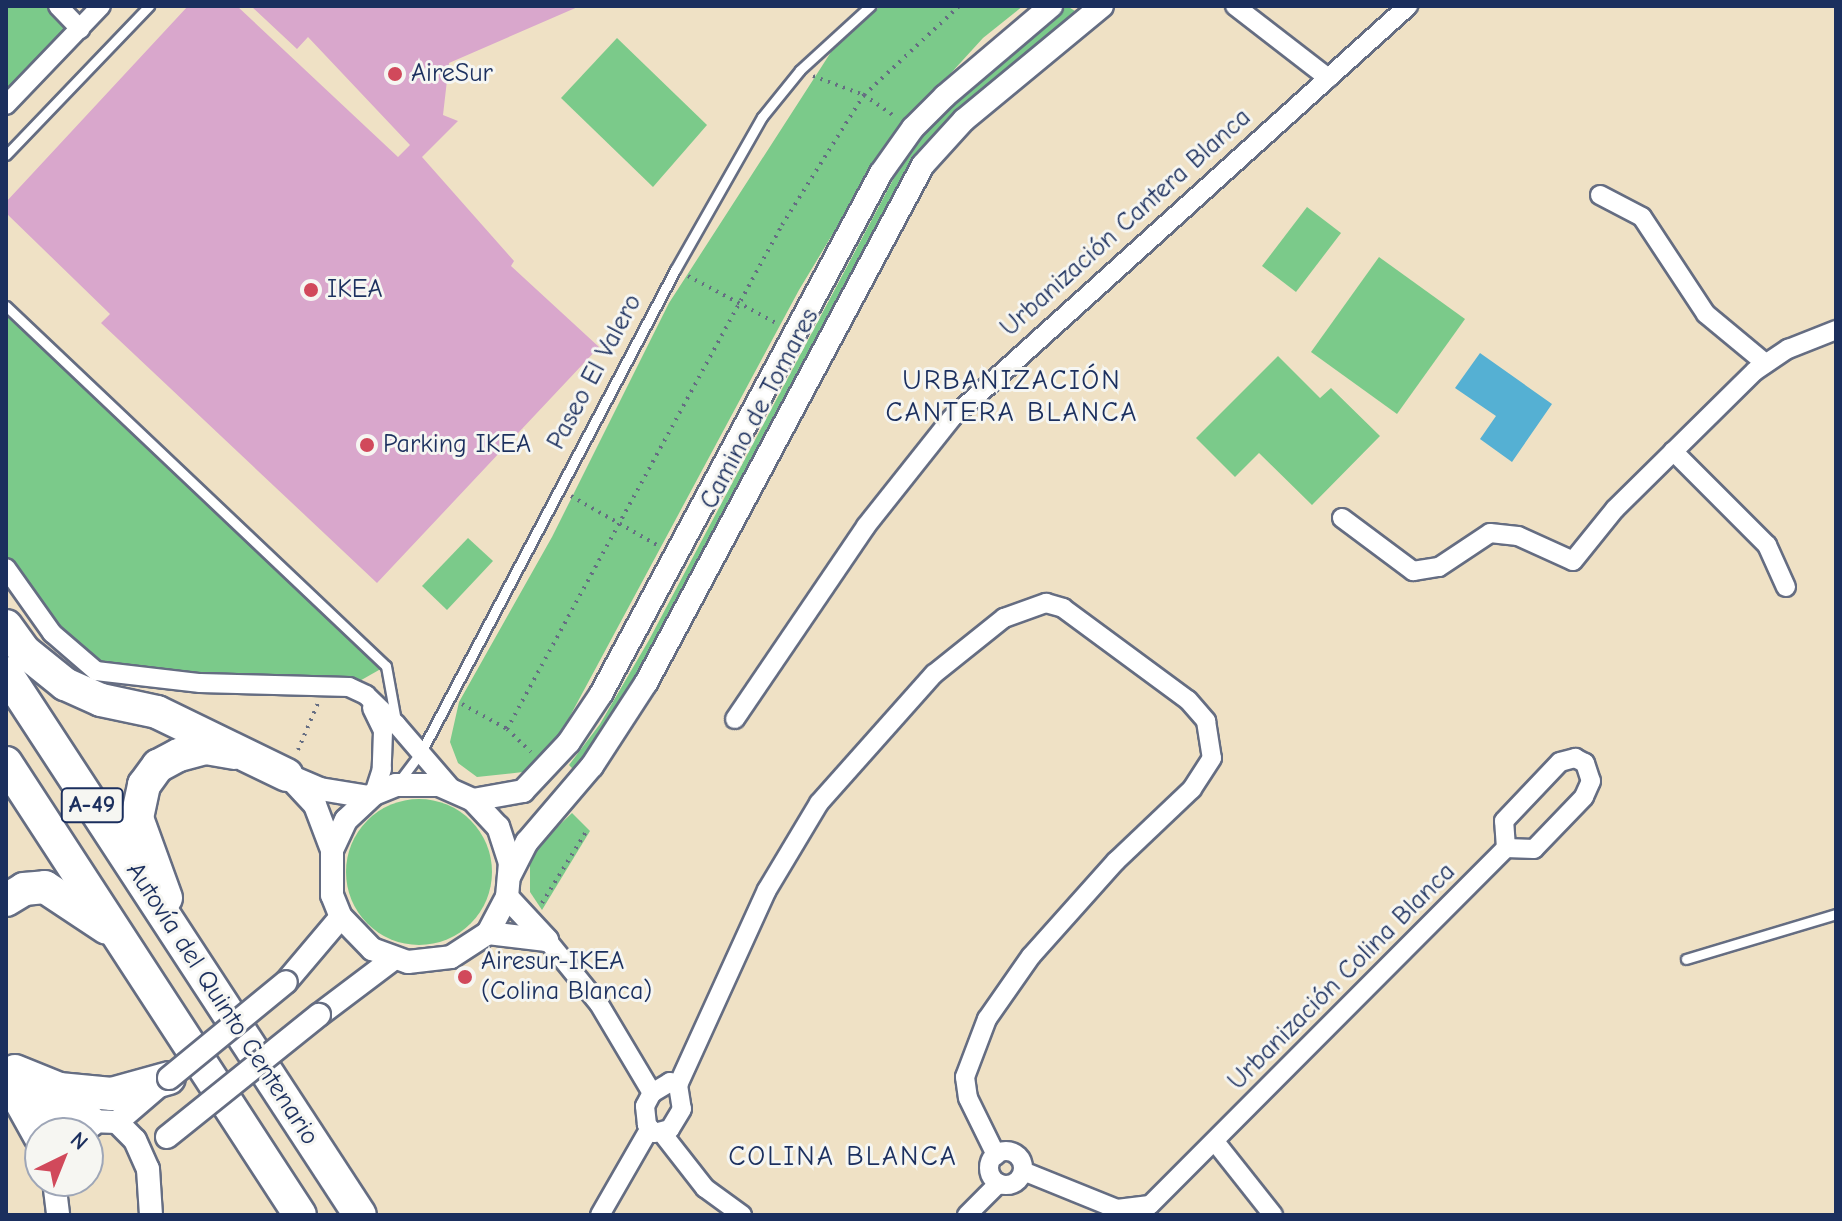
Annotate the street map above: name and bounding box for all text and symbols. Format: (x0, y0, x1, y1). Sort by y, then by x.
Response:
place label: AireSur (411, 58, 493, 90)
marker: AireSur (386, 65, 404, 83)
street label: Urbanización Cantera Blanca (994, 102, 1258, 344)
place label: IKEA (327, 274, 383, 306)
marker: IKEA (302, 281, 320, 299)
street label: Paseo El Valero (541, 289, 649, 455)
street label: Camino de Tomares (694, 303, 826, 515)
district label: URBANIZACIÓN CANTERA BLANCA (885, 363, 1139, 429)
place label: Parking IKEA (383, 429, 531, 461)
marker: Parking IKEA (358, 436, 376, 454)
road number: A-49 (60, 785, 124, 825)
street label: Autovía del Quinto Centenario (119, 857, 325, 1151)
street label: Urbanización Colina Blanca (1222, 857, 1462, 1097)
place label: Airesur-IKEA (Colina Blanca) (481, 946, 652, 1008)
marker: Airesur-IKEA (Colina Blanca) (456, 968, 474, 986)
north arrow (24, 1117, 104, 1197)
text: N (65, 1127, 93, 1155)
district label: COLINA BLANCA (728, 1139, 958, 1173)

